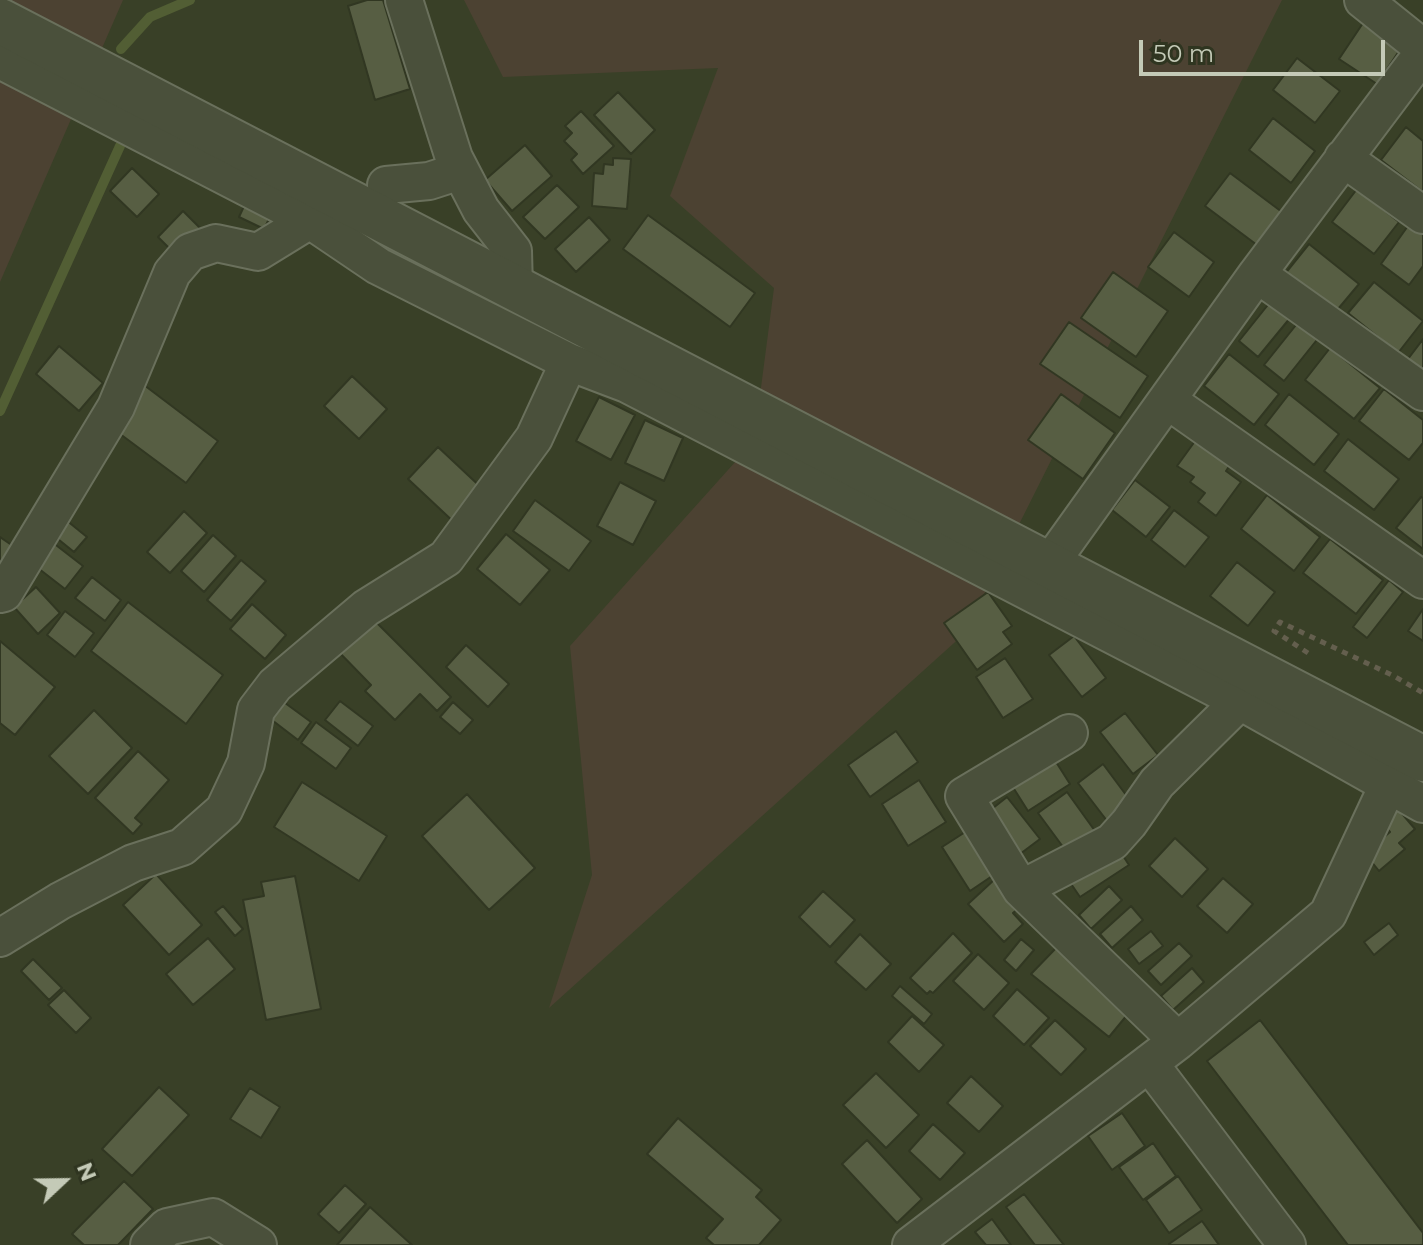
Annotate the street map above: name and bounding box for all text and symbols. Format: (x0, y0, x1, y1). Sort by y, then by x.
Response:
scale bar (1143, 24, 1389, 74)
text: 50 m (1153, 39, 1214, 68)
north arrow (24, 1141, 104, 1221)
text: N (71, 1159, 103, 1185)

